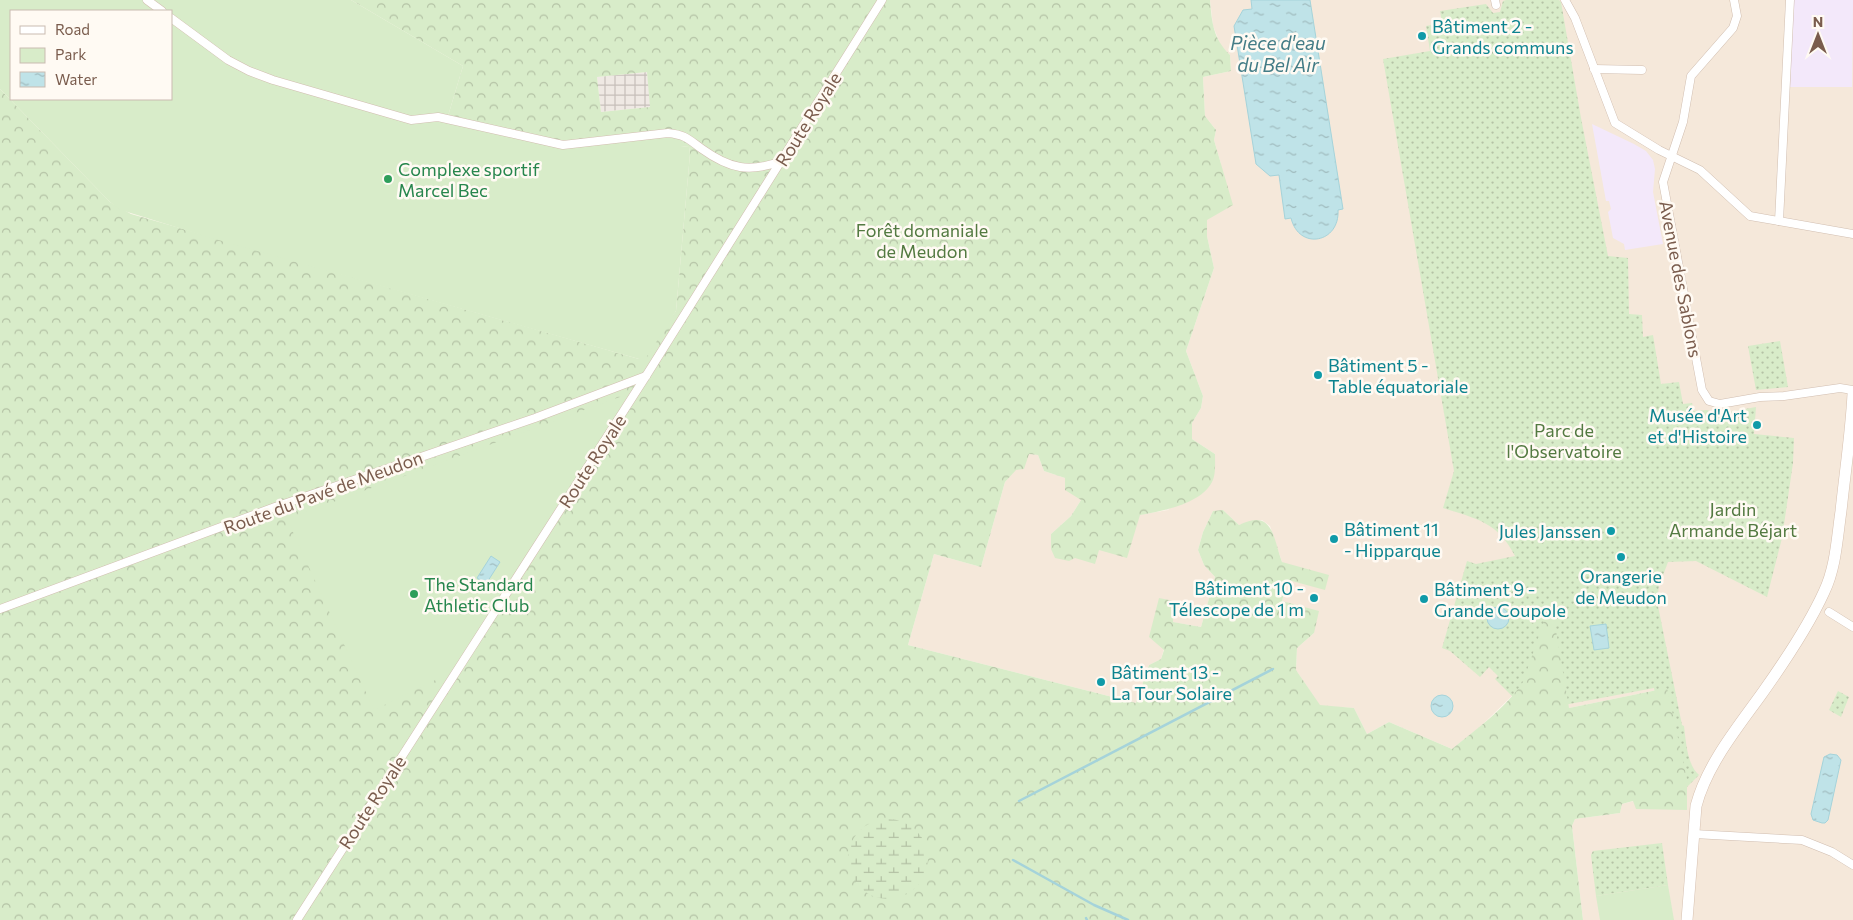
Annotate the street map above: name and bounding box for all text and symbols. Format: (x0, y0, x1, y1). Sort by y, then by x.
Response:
legend (10, 10, 172, 100)
north arrow (1793, 10, 1843, 60)
text: N (1813, 13, 1823, 30)
place label: Bâtiment 2 - Grands communs (1432, 15, 1574, 58)
text: Road (55, 20, 90, 38)
marker: Bâtiment 2 - Grands communs (1416, 30, 1428, 42)
water label: Pièce d'eau du Bel Air (1230, 31, 1326, 76)
text: Park (55, 45, 86, 63)
street label: Route Royale (770, 68, 846, 170)
text: Water (55, 70, 97, 88)
place label: Complexe sportif Marcel Bec (398, 158, 540, 201)
marker: Complexe sportif Marcel Bec (382, 173, 394, 185)
street label: Avenue des Sablons (1655, 199, 1707, 359)
park label: Forêt domaniale de Meudon (856, 219, 988, 262)
place label: Bâtiment 5 - Table équatoriale (1328, 354, 1468, 397)
marker: Bâtiment 5 - Table équatoriale (1312, 369, 1324, 381)
place label: Musée d'Art et d'Histoire (1648, 404, 1747, 447)
street label: Route Royale (554, 410, 630, 512)
park label: Parc de l'Observatoire (1506, 419, 1622, 462)
marker: Musée d'Art et d'Histoire (1751, 419, 1763, 431)
street label: Route du Pavé de Meudon (220, 446, 426, 538)
park label: Jardin Armande Béjart (1669, 498, 1797, 541)
place label: Bâtiment 11 - Hipparque (1344, 518, 1441, 561)
place label: Jules Janssen (1499, 520, 1601, 542)
marker: Jules Janssen (1605, 525, 1617, 537)
marker: Bâtiment 11 - Hipparque (1328, 533, 1340, 545)
marker: Orangerie de Meudon (1615, 551, 1627, 563)
place label: Orangerie de Meudon (1575, 565, 1667, 608)
place label: The Standard Athletic Club (424, 573, 533, 616)
place label: Bâtiment 10 - Télescope de 1 m (1169, 577, 1304, 620)
place label: Bâtiment 9 - Grande Coupole (1434, 578, 1566, 621)
marker: The Standard Athletic Club (408, 588, 420, 600)
marker: Bâtiment 10 - Télescope de 1 m (1308, 592, 1320, 604)
marker: Bâtiment 9 - Grande Coupole (1418, 593, 1430, 605)
place label: Bâtiment 13 - La Tour Solaire (1111, 661, 1232, 704)
marker: Bâtiment 13 - La Tour Solaire (1095, 676, 1107, 688)
street label: Route Royale (334, 751, 410, 853)

